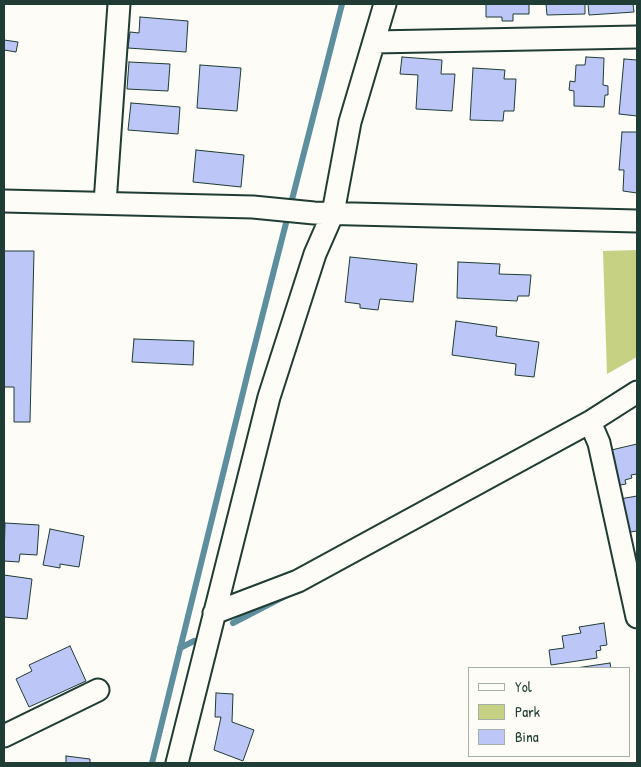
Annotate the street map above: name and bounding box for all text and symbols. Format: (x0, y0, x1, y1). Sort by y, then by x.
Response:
legend (468, 667, 631, 757)
text: Yol (515, 676, 532, 697)
text: Park (515, 701, 540, 722)
text: Bina (515, 726, 539, 747)

